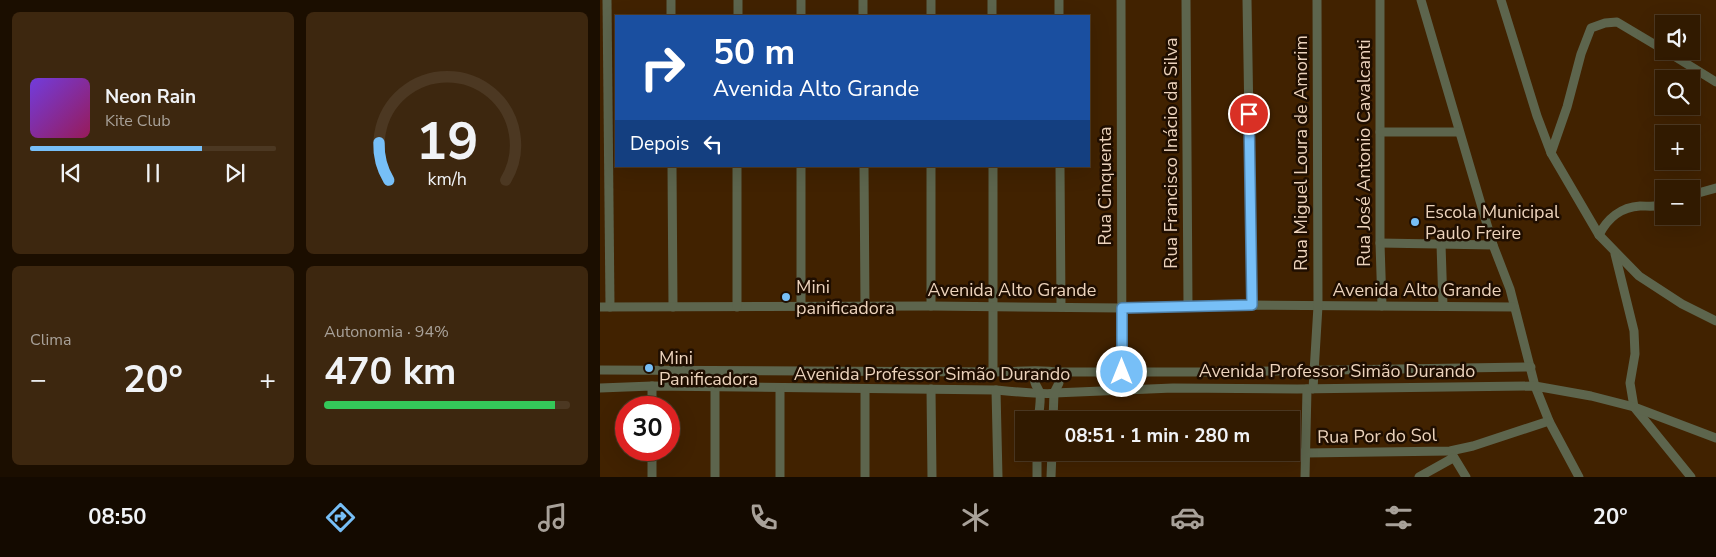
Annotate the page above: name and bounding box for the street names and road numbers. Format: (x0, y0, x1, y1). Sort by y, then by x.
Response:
street label: Rua Miguel Loura de Amorim (1289, 35, 1313, 271)
street label: Rua Francisco Inácio da Silva (1159, 37, 1183, 269)
street label: Rua José Antonio Cavalcanti (1352, 39, 1376, 267)
street label: Rua Cinquenta (1093, 126, 1117, 246)
street label: Avenida Alto Grande (928, 278, 1096, 302)
street label: Avenida Alto Grande (1333, 278, 1501, 302)
street label: Avenida Professor Simão Durando (1199, 359, 1475, 383)
street label: Avenida Professor Simão Durando (794, 362, 1070, 386)
street label: Rua Por do Sol (1317, 423, 1438, 449)

